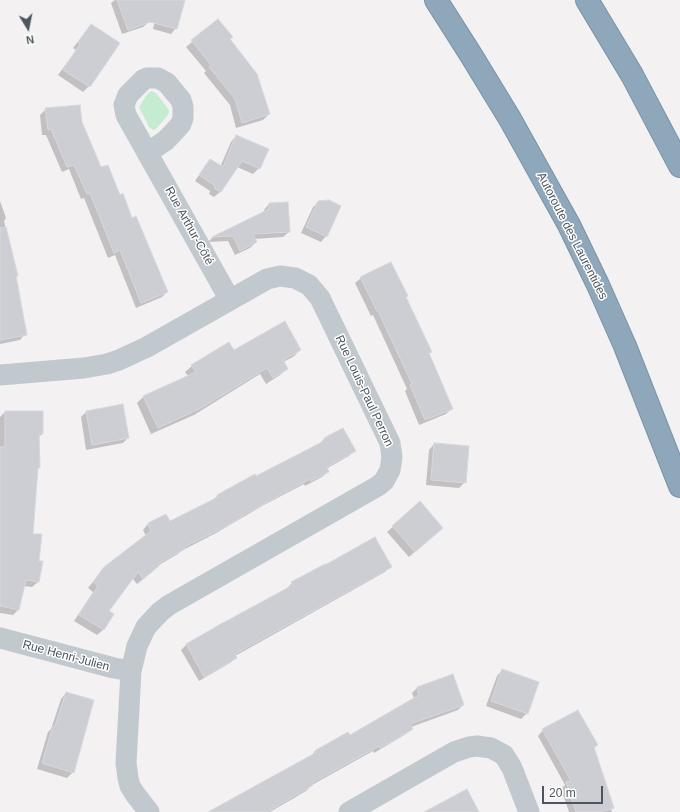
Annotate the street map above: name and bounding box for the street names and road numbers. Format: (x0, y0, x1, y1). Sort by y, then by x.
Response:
street label: Autoroute des Laurentides (534, 170, 610, 302)
street label: Rue Arthur-Côté (162, 184, 216, 268)
street label: Rue Louis-Paul Perron (332, 333, 396, 449)
street label: Rue Henri-Julien (21, 637, 111, 675)

